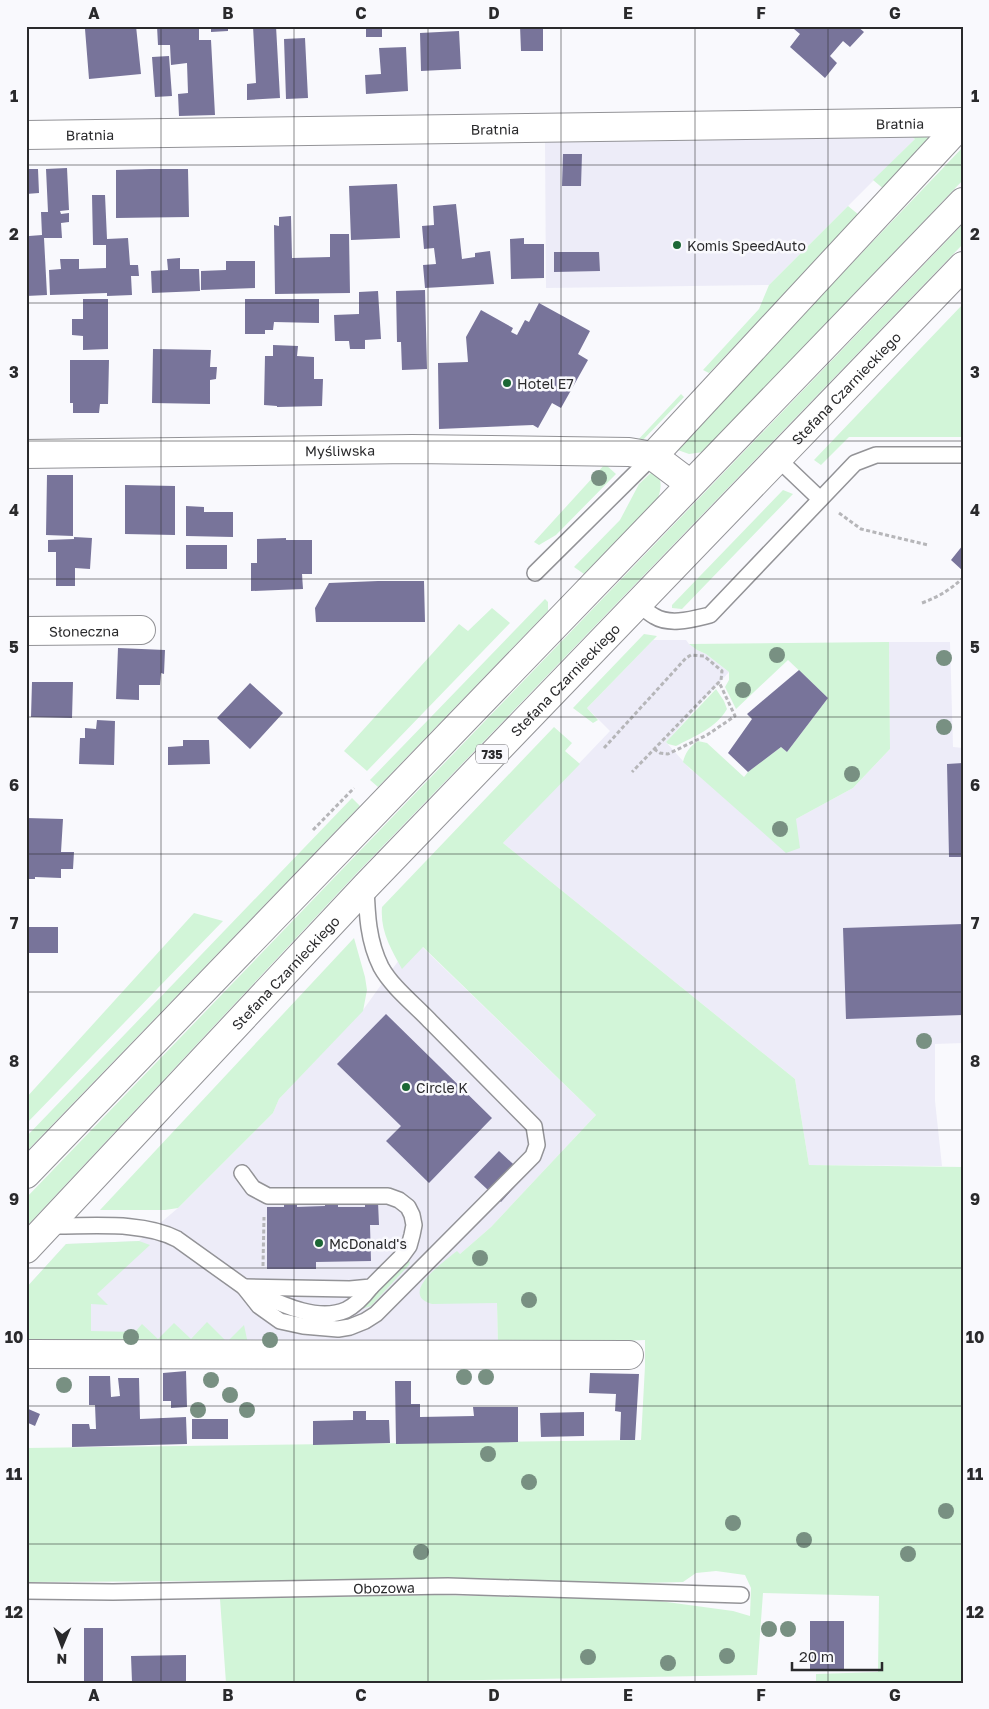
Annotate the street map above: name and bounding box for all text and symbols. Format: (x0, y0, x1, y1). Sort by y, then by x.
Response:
text: A (88, 3, 100, 23)
text: B (222, 3, 234, 23)
text: C (355, 3, 367, 23)
text: D (488, 3, 500, 23)
text: E (623, 3, 633, 23)
text: F (756, 3, 766, 23)
text: G (889, 3, 901, 23)
text: 1 (10, 86, 18, 106)
text: 1 (971, 86, 979, 106)
street label: Bratnia (876, 114, 924, 132)
street label: Bratnia (471, 120, 519, 137)
street label: Bratnia (66, 125, 114, 143)
text: 2 (9, 224, 19, 244)
text: 2 (970, 224, 980, 244)
place label: Komis SpeedAuto (687, 237, 806, 254)
marker: Komis SpeedAuto (671, 239, 683, 251)
street label: Stefana Czarnieckiego (788, 328, 904, 448)
text: 3 (9, 362, 19, 382)
text: 3 (970, 362, 980, 382)
place label: Hotel E7 (517, 375, 574, 392)
marker: Hotel E7 (501, 377, 513, 389)
street label: Myśliwska (305, 441, 375, 459)
text: 4 (9, 500, 19, 520)
text: 4 (970, 500, 980, 520)
street label: Stefana Czarnieckiego (507, 620, 623, 739)
street label: Słoneczna (49, 622, 119, 639)
text: 5 (9, 637, 19, 657)
text: 5 (970, 637, 980, 657)
road number: 735 (476, 744, 508, 764)
text: 6 (9, 775, 19, 795)
text: 6 (970, 775, 980, 795)
street label: Stefana Czarnieckiego (228, 912, 343, 1033)
text: 7 (10, 913, 19, 933)
text: 7 (971, 913, 980, 933)
text: 8 (9, 1051, 19, 1071)
text: 8 (970, 1051, 980, 1071)
place label: Circle K (416, 1079, 468, 1096)
marker: Circle K (400, 1081, 412, 1093)
text: 9 (9, 1189, 19, 1209)
text: 9 (970, 1189, 980, 1209)
place label: McDonald's (329, 1235, 407, 1252)
marker: McDonald's (313, 1237, 325, 1249)
text: 10 (5, 1327, 23, 1347)
text: 10 (966, 1327, 984, 1347)
text: 11 (6, 1464, 22, 1484)
text: 11 (967, 1464, 983, 1484)
street label: Obozowa (353, 1578, 415, 1596)
text: 12 (5, 1602, 23, 1622)
text: 12 (966, 1602, 984, 1622)
north arrow (38, 1622, 88, 1672)
scale bar (792, 1639, 882, 1671)
text: 20 m (799, 1647, 834, 1665)
text: N (56, 1651, 67, 1668)
text: A (88, 1685, 100, 1705)
text: B (222, 1685, 234, 1705)
text: C (355, 1685, 367, 1705)
text: D (488, 1685, 500, 1705)
text: E (623, 1685, 633, 1705)
text: F (756, 1685, 766, 1705)
text: G (889, 1685, 901, 1705)

